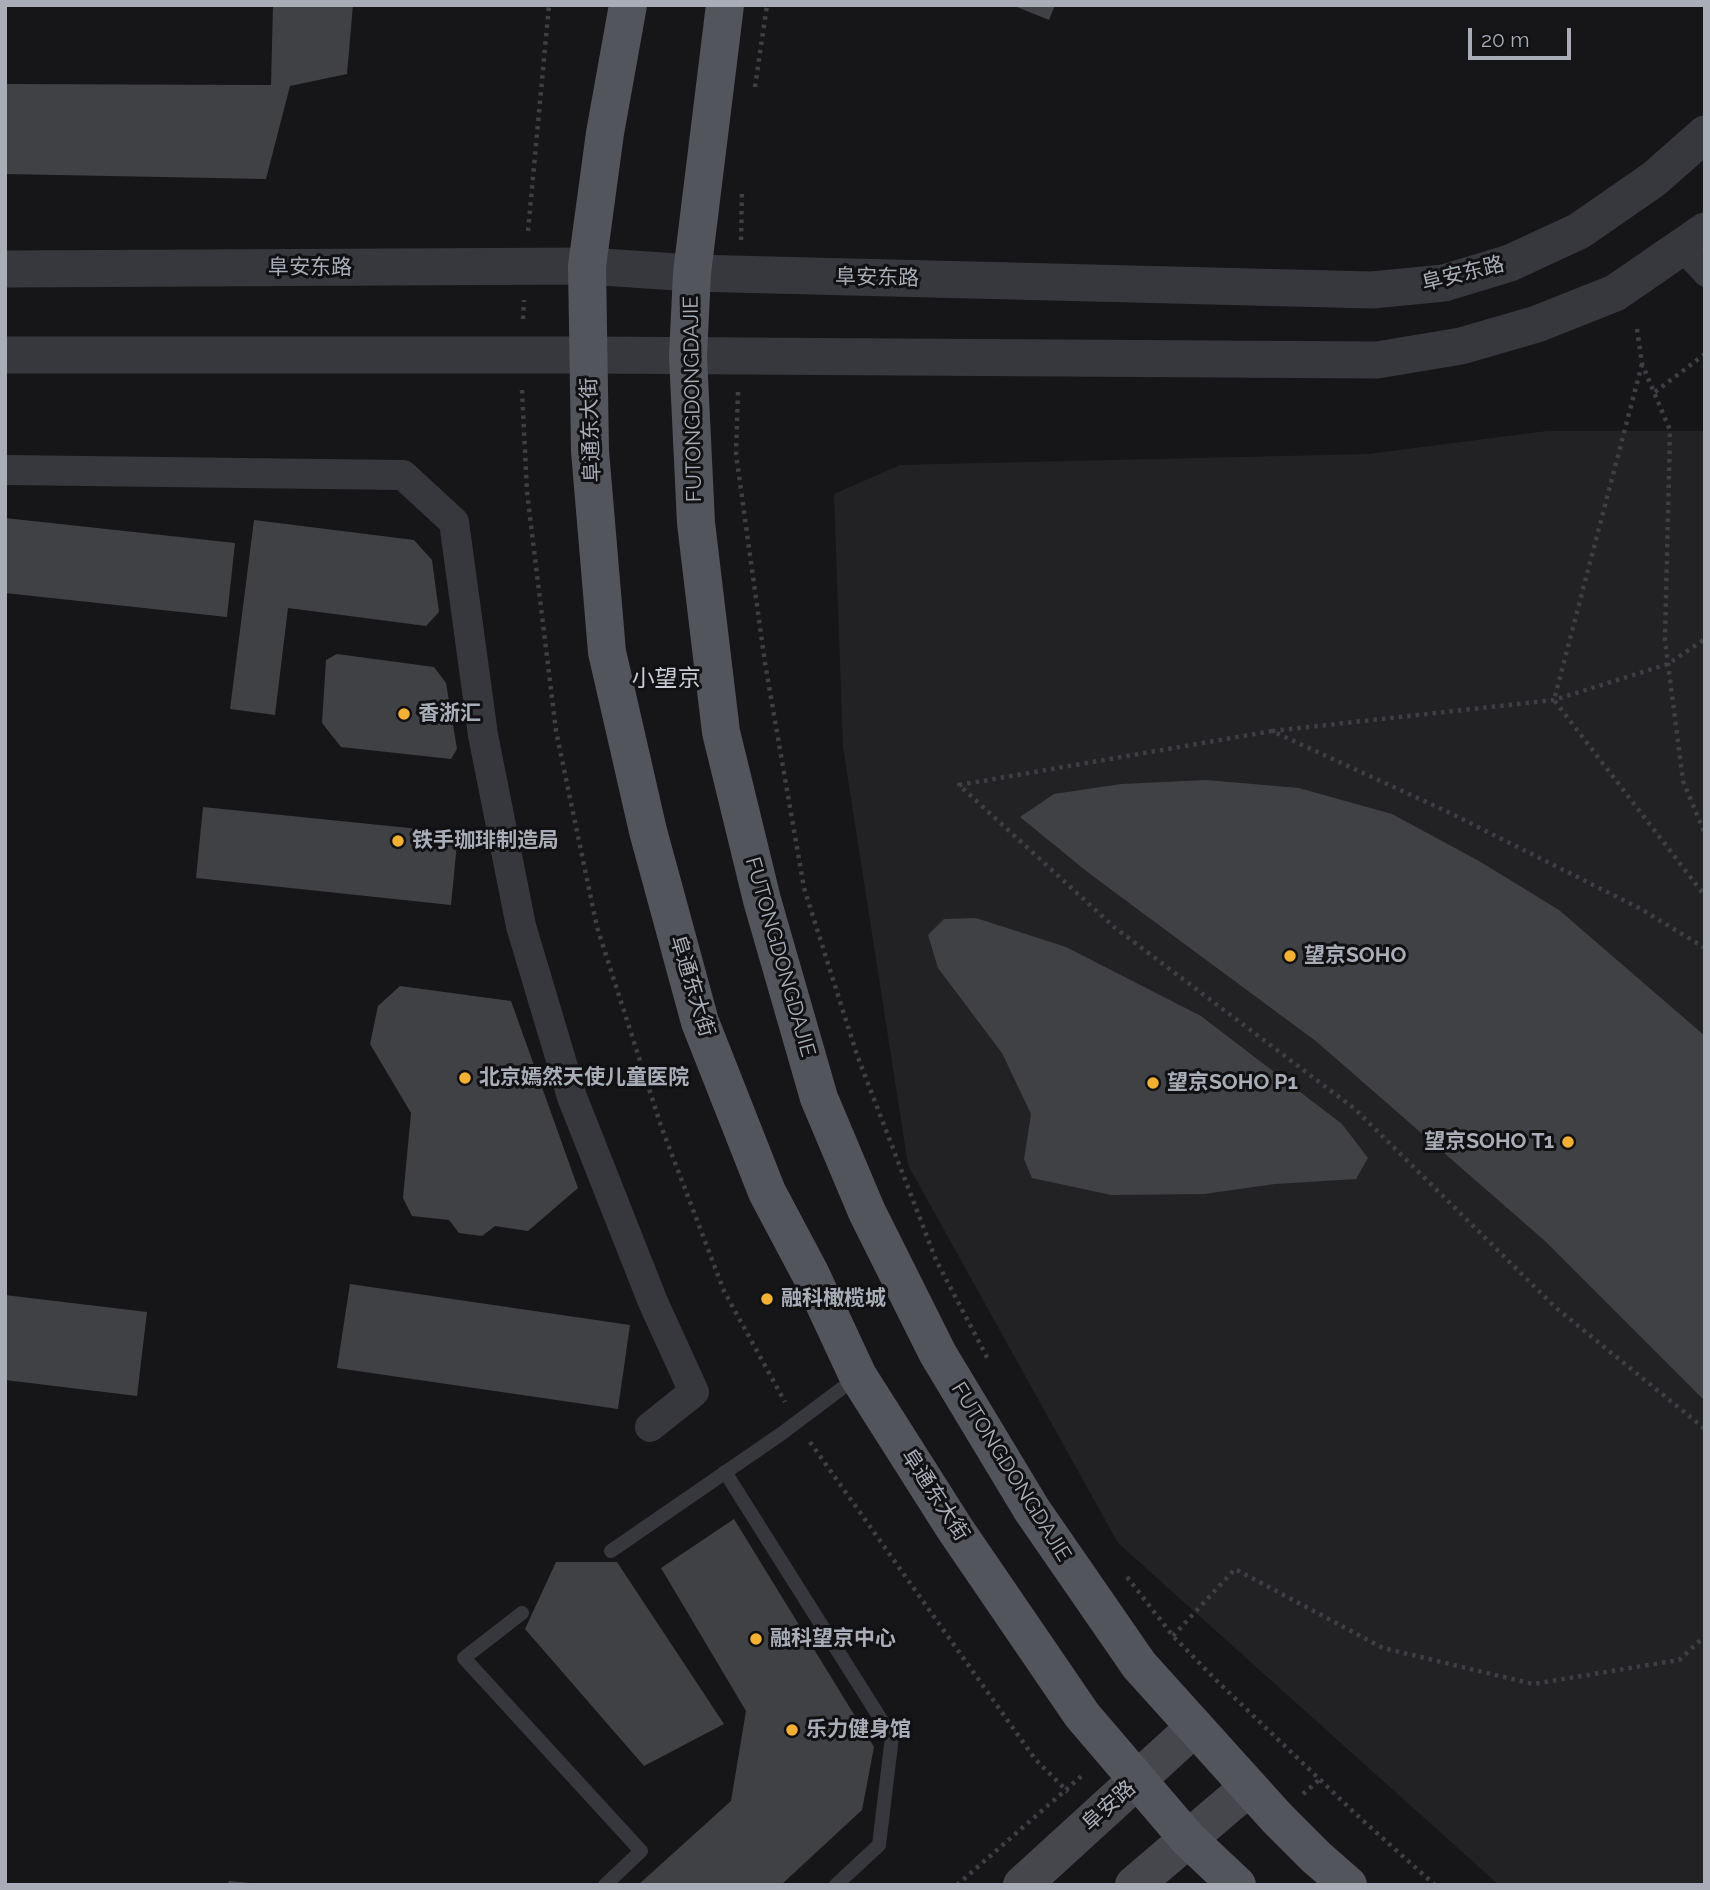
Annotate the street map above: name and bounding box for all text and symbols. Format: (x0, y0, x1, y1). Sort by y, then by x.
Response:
scale bar (1472, 14, 1575, 58)
text: 20 m (1481, 27, 1529, 52)
street label: 阜安东路 (1419, 252, 1507, 296)
street label: 阜安东路 (268, 255, 352, 281)
street label: 阜安东路 (835, 265, 919, 291)
street label: FUTONGDONGDAJIE (679, 296, 707, 502)
street label: 阜通东大街 (577, 377, 605, 483)
district label: 小望京 (632, 665, 700, 693)
place label: 香浙汇 (418, 701, 481, 727)
marker: 香浙汇 (396, 706, 412, 722)
place label: 铁手珈琲制造局 (412, 828, 559, 854)
marker: 铁手珈琲制造局 (390, 833, 406, 849)
street label: FUTONGDONGDAJIE (739, 854, 821, 1060)
street label: 阜通东大街 (665, 932, 719, 1040)
place label: 望京SOHO (1304, 943, 1406, 969)
marker: 望京SOHO (1282, 948, 1298, 964)
place label: 北京嫣然天使儿童医院 (479, 1065, 689, 1091)
marker: 北京嫣然天使儿童医院 (457, 1070, 473, 1086)
place label: 望京SOHO P1 (1167, 1070, 1298, 1096)
marker: 望京SOHO P1 (1145, 1075, 1161, 1091)
place label: 望京SOHO T1 (1424, 1129, 1554, 1155)
marker: 望京SOHO T1 (1560, 1134, 1576, 1150)
place label: 融科橄榄城 (781, 1286, 886, 1312)
marker: 融科橄榄城 (759, 1291, 775, 1307)
street label: FUTONGDONGDAJIE (946, 1378, 1076, 1566)
street label: 阜通东大街 (896, 1444, 974, 1546)
place label: 融科望京中心 (770, 1626, 896, 1652)
marker: 融科望京中心 (748, 1631, 764, 1647)
place label: 乐力健身馆 (806, 1717, 911, 1743)
marker: 乐力健身馆 (784, 1722, 800, 1738)
street label: 阜安路 (1077, 1776, 1141, 1836)

